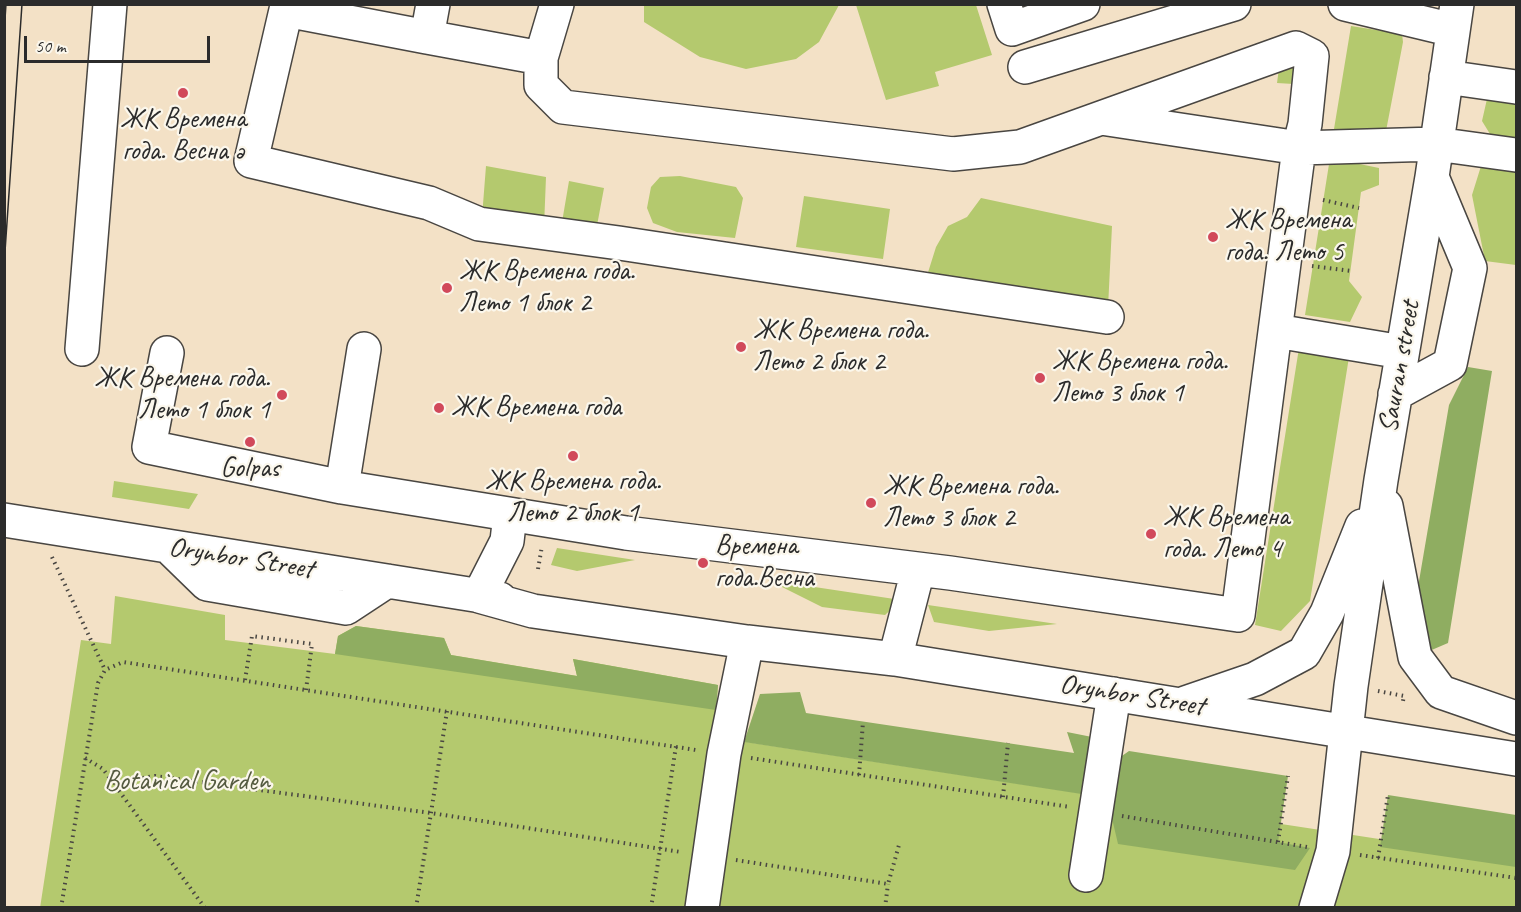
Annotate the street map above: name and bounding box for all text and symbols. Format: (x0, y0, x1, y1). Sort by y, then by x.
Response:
scale bar (27, 24, 213, 62)
text: 50 m (35, 35, 66, 57)
marker: ЖК Времена года. Весна ә (176, 86, 190, 100)
place label: ЖК Времена года. Весна ә (120, 103, 246, 169)
place label: ЖК Времена года. Лето 5 (1225, 204, 1351, 270)
marker: ЖК Времена года. Лето 5 (1206, 230, 1220, 244)
place label: ЖК Времена года. Лето 1 блок 2 (459, 255, 635, 321)
marker: ЖК Времена года. Лето 1 блок 2 (440, 281, 454, 295)
street label: Sauran street (1372, 298, 1428, 436)
place label: ЖК Времена года. Лето 2 блок 2 (753, 314, 929, 380)
marker: ЖК Времена года. Лето 2 блок 2 (734, 340, 748, 354)
place label: ЖК Времена года. Лето 3 блок 1 (1052, 345, 1228, 411)
place label: ЖК Времена года. Лето 1 блок 1 (94, 362, 270, 428)
marker: ЖК Времена года. Лето 3 блок 1 (1033, 371, 1047, 385)
marker: ЖК Времена года. Лето 1 блок 1 (275, 388, 289, 402)
place label: ЖК Времена года (451, 391, 621, 425)
marker: ЖК Времена года (432, 401, 446, 415)
marker: Golpas (243, 435, 257, 449)
marker: ЖК Времена года. Лето 2 блок 1 (566, 449, 580, 463)
place label: Golpas (220, 452, 280, 486)
place label: ЖК Времена года. Лето 2 блок 1 (485, 465, 661, 531)
place label: ЖК Времена года. Лето 3 блок 2 (883, 470, 1059, 536)
marker: ЖК Времена года. Лето 3 блок 2 (864, 496, 878, 510)
place label: ЖК Времена года. Лето 4 (1163, 501, 1289, 567)
marker: ЖК Времена года. Лето 4 (1144, 527, 1158, 541)
place label: Времена года.Весна (715, 530, 814, 596)
street label: Orynbor Street (166, 531, 316, 587)
marker: Времена года.Весна (696, 556, 710, 570)
street label: Orynbor Street (1057, 668, 1207, 724)
park label: Botanical Garden (104, 765, 270, 799)

